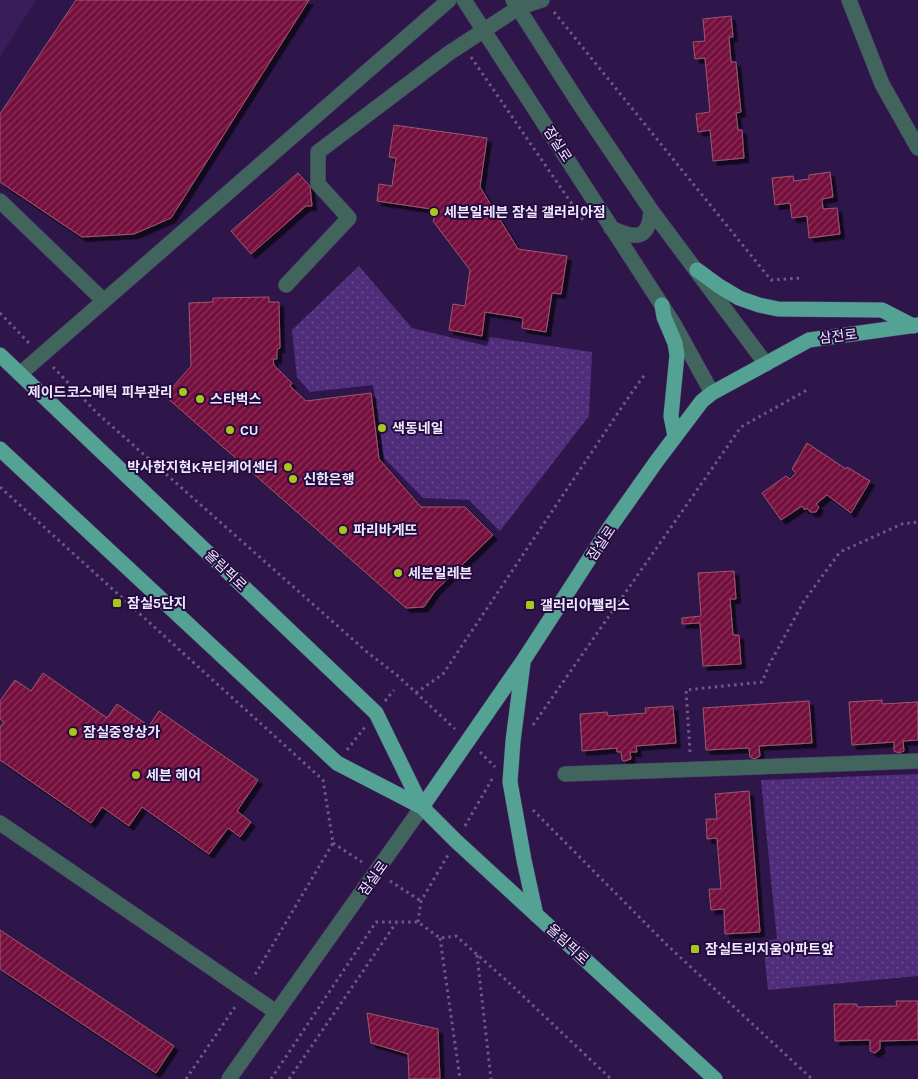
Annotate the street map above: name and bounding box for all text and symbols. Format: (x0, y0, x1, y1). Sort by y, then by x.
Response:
street label: 잠실로 (540, 123, 575, 165)
place label: 세븐일레븐 잠실 갤러리아점 (444, 204, 606, 221)
marker: 세븐일레븐 잠실 갤러리아점 (428, 206, 440, 218)
street label: 삼전로 (818, 326, 858, 347)
place label: 제이드코스메틱 피부관리 (28, 384, 173, 401)
marker: 제이드코스메틱 피부관리 (177, 386, 189, 398)
place label: 스타벅스 (210, 391, 262, 408)
marker: 스타벅스 (194, 393, 206, 405)
place label: 색동네일 (392, 420, 444, 437)
place label: CU (240, 422, 259, 439)
marker: 색동네일 (376, 422, 388, 434)
marker: CU (224, 424, 236, 436)
place label: 박사한지현K뷰티케어센터 (127, 459, 278, 476)
marker: 박사한지현K뷰티케어센터 (282, 461, 294, 473)
place label: 신한은행 (303, 471, 355, 488)
marker: 신한은행 (287, 473, 299, 485)
place label: 파리바게뜨 (353, 522, 418, 539)
street label: 잠실로 (584, 522, 619, 564)
marker: 파리바게뜨 (337, 524, 349, 536)
street label: 올림픽로 (201, 546, 250, 594)
place label: 세븐일레븐 (408, 565, 473, 582)
marker: 세븐일레븐 (392, 567, 404, 579)
place label: 잠실5단지 (127, 595, 187, 612)
marker: 잠실5단지 (111, 597, 123, 609)
place label: 갤러리아팰리스 (540, 597, 630, 614)
marker: 갤러리아팰리스 (524, 599, 536, 611)
place label: 잠실중앙상가 (83, 724, 160, 741)
marker: 잠실중앙상가 (67, 726, 79, 738)
place label: 세븐 헤어 (146, 767, 201, 784)
marker: 세븐 헤어 (130, 769, 142, 781)
street label: 잠실로 (355, 858, 392, 899)
street label: 올림픽로 (543, 921, 592, 968)
place label: 잠실트리지움아파트앞 (705, 941, 834, 958)
marker: 잠실트리지움아파트앞 (689, 943, 701, 955)

